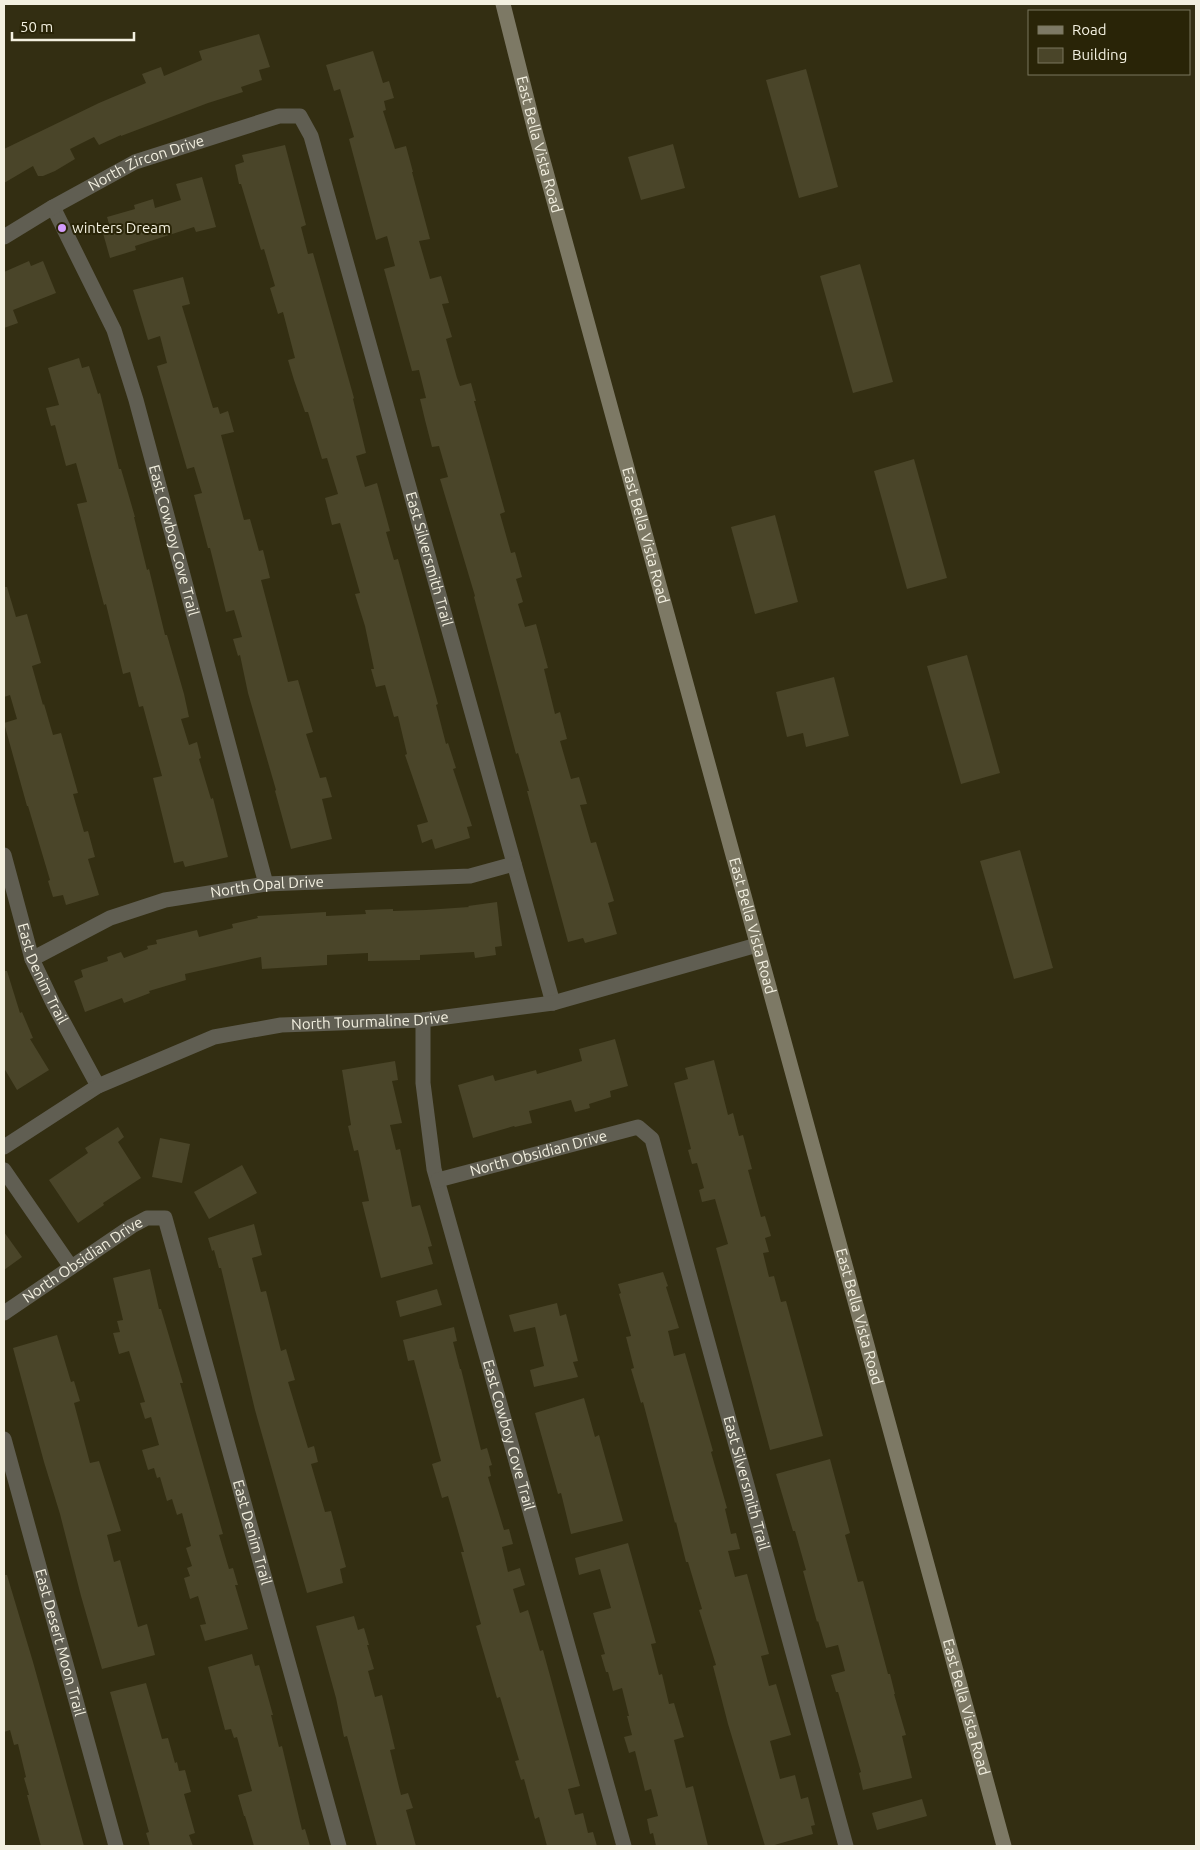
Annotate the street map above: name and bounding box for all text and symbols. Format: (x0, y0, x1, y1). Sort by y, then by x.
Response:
scale bar (12, 10, 135, 42)
legend (1028, 10, 1190, 75)
text: 50 m (20, 18, 53, 35)
text: Road (1072, 21, 1107, 38)
text: Building (1072, 46, 1127, 63)
street label: East Bella Vista Road (513, 74, 566, 215)
street label: North Zircon Drive (85, 131, 206, 194)
place label: winters Dream (72, 219, 171, 236)
marker: winters Dream (56, 222, 68, 234)
street label: East Cowboy Cove Trail (146, 463, 203, 618)
street label: East Bella Vista Road (619, 465, 673, 605)
street label: East Silversmith Trail (403, 490, 456, 628)
street label: East Bella Vista Road (726, 856, 780, 996)
street label: North Opal Drive (209, 873, 324, 901)
street label: East Denim Trail (15, 921, 72, 1027)
street label: North Tourmaline Drive (291, 1008, 450, 1033)
street label: North Obsidian Drive (468, 1127, 609, 1179)
street label: North Obsidian Drive (19, 1213, 145, 1306)
street label: East Bella Vista Road (833, 1246, 886, 1386)
street label: East Cowboy Cove Trail (480, 1358, 538, 1512)
street label: East Silversmith Trail (720, 1414, 773, 1552)
street label: East Denim Trail (230, 1478, 275, 1587)
street label: East Desert Moon Trail (32, 1567, 89, 1718)
street label: East Bella Vista Road (940, 1637, 993, 1777)

